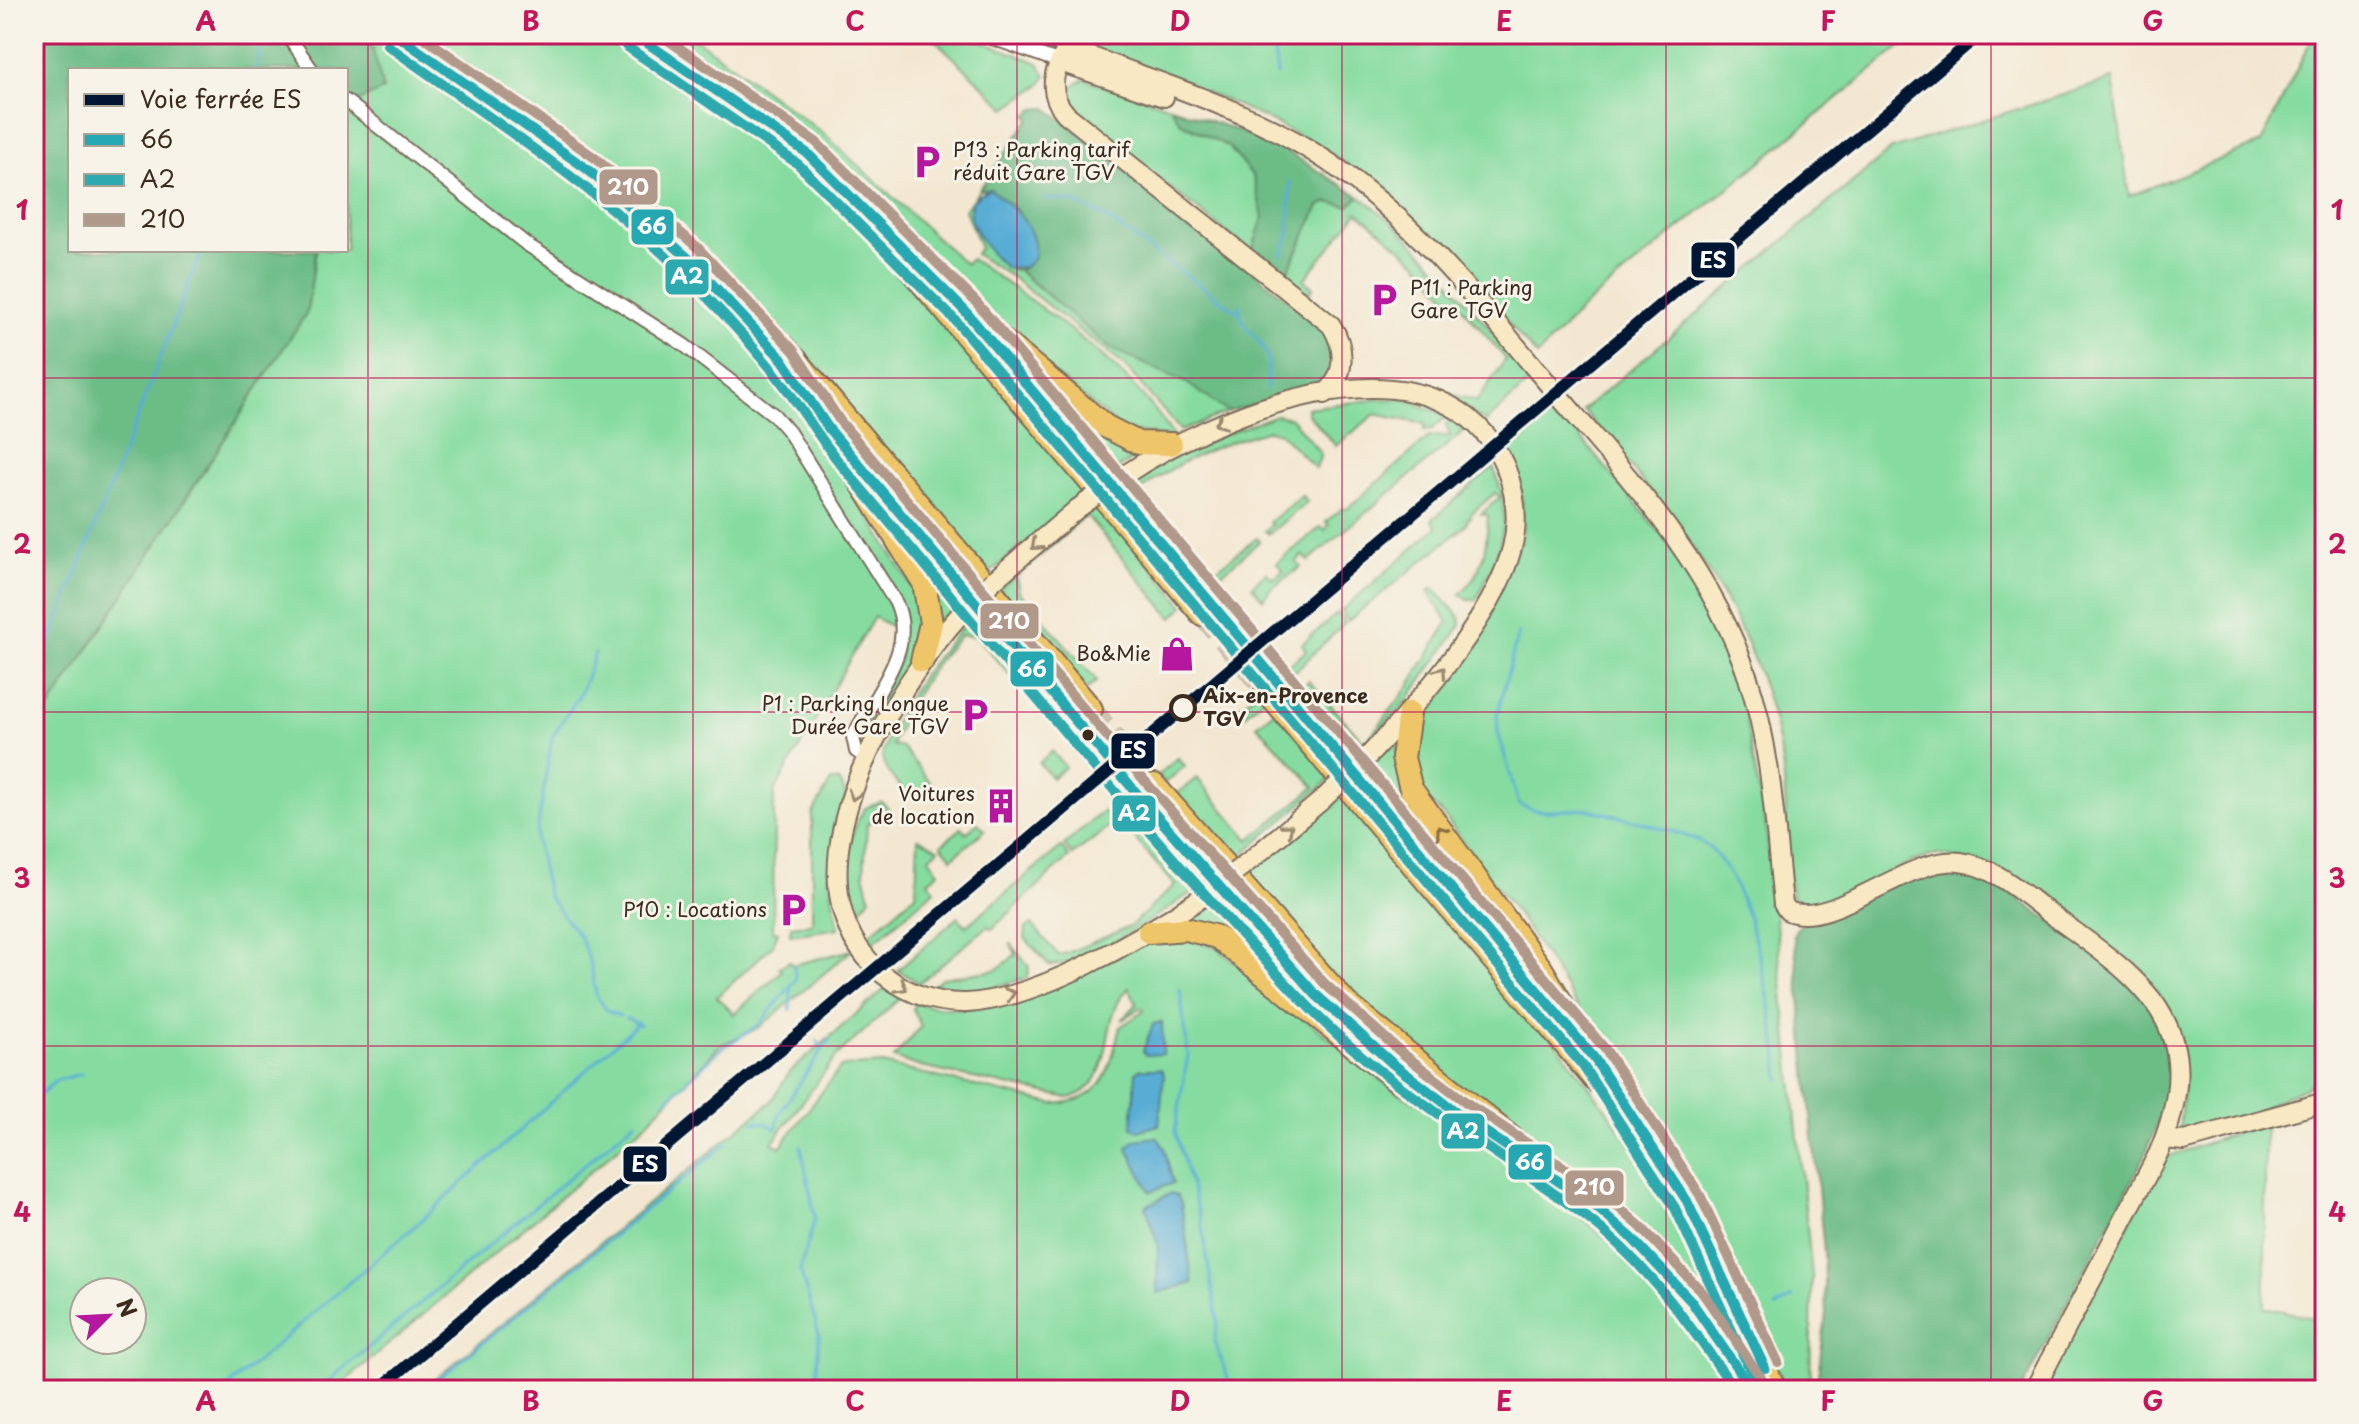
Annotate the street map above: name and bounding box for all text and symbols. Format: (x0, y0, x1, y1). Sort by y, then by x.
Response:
text: A (196, 1, 216, 40)
text: B (522, 1, 540, 40)
text: C (845, 1, 865, 40)
text: D (1170, 1, 1190, 40)
text: E (1496, 1, 1512, 40)
text: F (1820, 1, 1836, 40)
text: G (2142, 1, 2164, 40)
legend (68, 68, 348, 252)
text: Voie ferrée ES (140, 80, 302, 116)
text: 66 (140, 120, 173, 156)
place label: P13 : Parking tarif réduit Gare TGV (953, 134, 1131, 187)
parking icon: P13 : Parking tarif réduit Gare TGV (908, 143, 946, 181)
text: A2 (140, 160, 175, 196)
line badge: 210 (598, 168, 659, 206)
text: 210 (607, 169, 649, 202)
text: 1 (16, 190, 28, 229)
text: 1 (2331, 190, 2343, 229)
text: 210 (140, 200, 185, 236)
line badge: 66 (630, 208, 675, 246)
text: 66 (637, 208, 667, 241)
line badge: ES (1690, 241, 1736, 279)
text: ES (1699, 242, 1727, 275)
line badge: A2 (664, 258, 710, 296)
text: A2 (671, 258, 703, 291)
place label: P11 : Parking Gare TGV (1410, 272, 1532, 325)
parking icon: P11 : Parking Gare TGV (1365, 281, 1403, 319)
one-way arrow (1214, 413, 1228, 430)
text: 2 (13, 524, 31, 563)
text: 2 (2328, 524, 2346, 563)
one-way arrow (1030, 535, 1045, 549)
line badge: 210 (979, 602, 1040, 640)
text: 210 (988, 603, 1030, 636)
shop icon: Bo&Mie (1158, 635, 1196, 673)
place label: Bo&Mie (1077, 638, 1151, 668)
line badge: 66 (1009, 650, 1055, 688)
text: 66 (1017, 651, 1047, 684)
one-way arrow (1431, 666, 1446, 680)
place label: Aix-en-Provence TGV (1203, 680, 1368, 733)
place label: P1 : Parking Longue Durée Gare TGV (762, 688, 949, 741)
marker: Aix-en-Provence TGV (1170, 695, 1196, 721)
parking icon: P1 : Parking Longue Durée Gare TGV (956, 696, 994, 734)
unlabelled marker (1080, 727, 1096, 743)
line badge: ES (1110, 732, 1156, 770)
text: ES (1119, 732, 1147, 765)
place label: Voitures de location (872, 778, 975, 831)
one-way arrow (847, 787, 863, 801)
building icon: Voitures de location (982, 787, 1020, 825)
line badge: A2 (1111, 794, 1157, 833)
text: A2 (1118, 795, 1150, 828)
one-way arrow (1278, 824, 1293, 839)
one-way arrow (1436, 825, 1451, 840)
text: 3 (13, 858, 31, 897)
text: 3 (2328, 858, 2346, 897)
parking icon: P10 : Locations (774, 891, 812, 929)
place label: P10 : Locations (623, 894, 767, 924)
one-way arrow (894, 977, 909, 992)
one-way arrow (1002, 987, 1016, 1003)
line badge: A2 (1440, 1112, 1486, 1150)
text: A2 (1447, 1113, 1479, 1146)
line badge: 66 (1507, 1143, 1553, 1181)
text: 66 (1515, 1144, 1545, 1177)
line badge: ES (622, 1145, 668, 1183)
text: ES (631, 1146, 659, 1179)
line badge: 210 (1564, 1169, 1625, 1207)
text: 210 (1573, 1169, 1615, 1202)
text: 4 (13, 1192, 31, 1231)
text: 4 (2328, 1192, 2346, 1231)
north arrow (68, 1276, 148, 1356)
text: N (109, 1293, 146, 1322)
text: A (196, 1381, 216, 1420)
text: B (522, 1381, 540, 1420)
text: C (845, 1381, 865, 1420)
text: D (1170, 1381, 1190, 1420)
text: E (1496, 1381, 1512, 1420)
text: F (1820, 1381, 1836, 1420)
text: G (2142, 1381, 2164, 1420)

